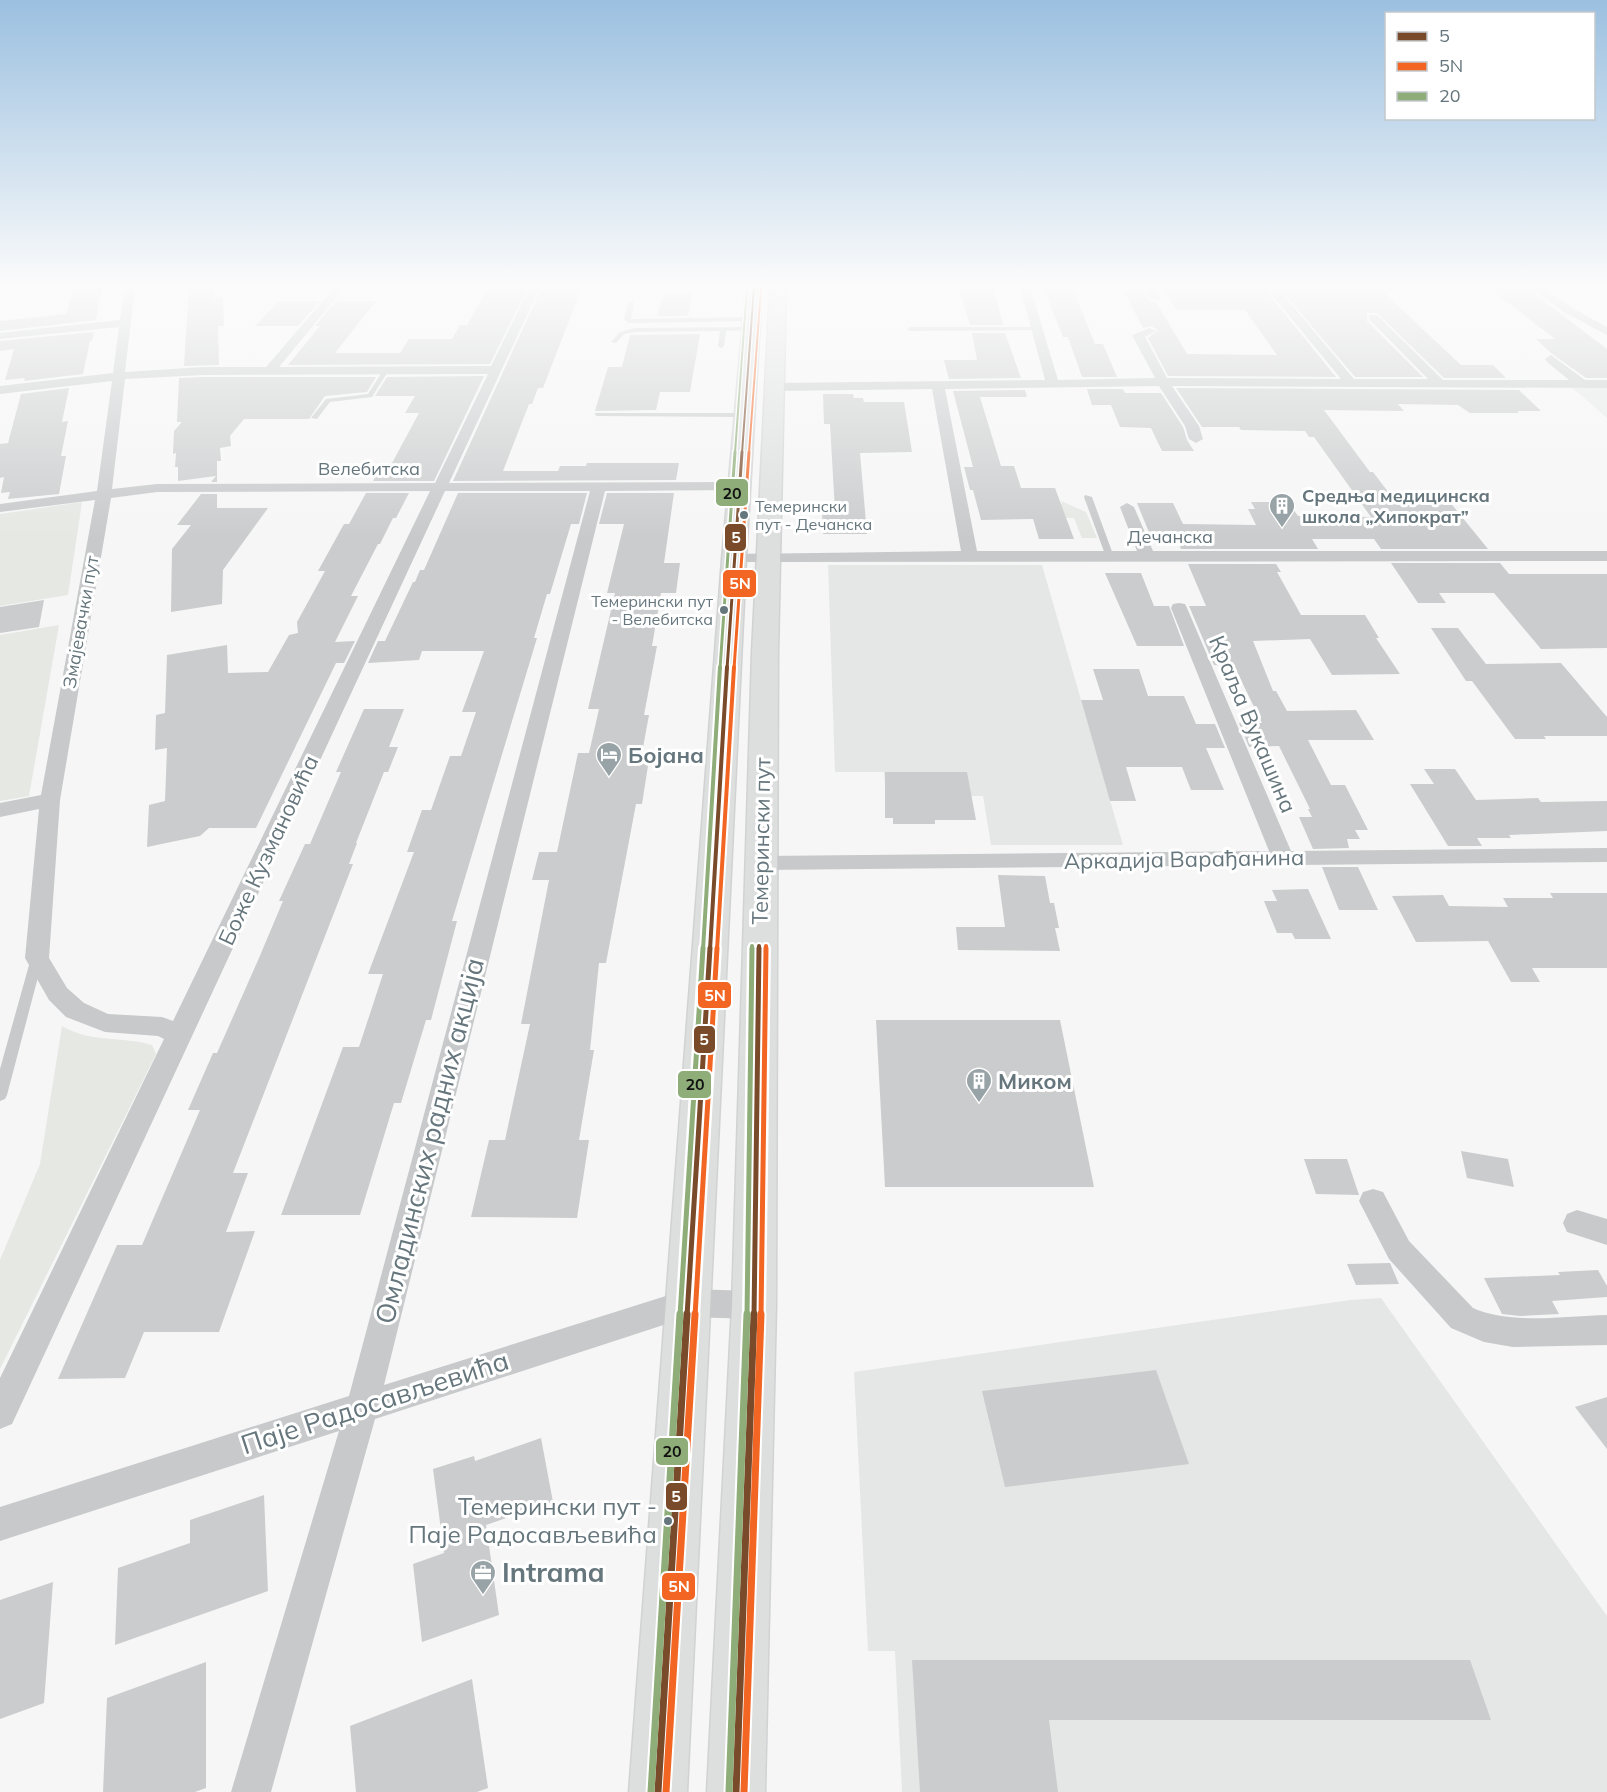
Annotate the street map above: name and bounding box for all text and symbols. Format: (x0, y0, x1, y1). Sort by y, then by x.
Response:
legend (1385, 12, 1595, 120)
text: 5 (1439, 24, 1450, 47)
text: 5N (1439, 54, 1463, 77)
text: 20 (1439, 84, 1461, 107)
street label: Велебитска (318, 457, 420, 480)
line badge: 20 (715, 478, 749, 507)
text: 20 (722, 483, 742, 503)
place label: Средња медицинска школа „Хипократ” (1302, 484, 1490, 528)
building icon: Средња медицинска школа „Хипократ” (1267, 491, 1297, 529)
place label: Темерински пут - Дечанска (755, 496, 872, 534)
marker: Темерински пут - Дечанска (738, 509, 750, 521)
line badge: 5 (724, 523, 747, 552)
street label: Дечанска (1127, 525, 1213, 548)
text: 5 (731, 527, 741, 547)
street label: Змајевачки пут (58, 553, 104, 690)
line badge: 5N (722, 569, 757, 598)
text: 5N (729, 573, 751, 593)
place label: Темерински пут - Велебитска (591, 591, 714, 629)
marker: Темерински пут - Велебитска (718, 604, 730, 616)
street label: Краља Вукашина (1203, 631, 1303, 817)
hotel icon: Бојана (594, 740, 624, 778)
place label: Бојана (628, 741, 704, 769)
street label: Боже Кузмановића (212, 751, 324, 949)
street label: Темерински пут (746, 757, 776, 925)
street label: Аркадија Варађанина (1064, 843, 1304, 875)
street label: Омладинских радних акција (367, 954, 491, 1327)
line badge: 5N (697, 981, 732, 1009)
text: 5N (704, 985, 726, 1005)
line badge: 5 (693, 1025, 716, 1054)
text: 5 (699, 1029, 709, 1049)
building icon: Миком (964, 1066, 994, 1104)
place label: Миком (998, 1067, 1072, 1095)
line badge: 20 (677, 1070, 712, 1099)
text: 20 (685, 1074, 705, 1094)
street label: Паје Радосављевића (236, 1343, 513, 1461)
line badge: 20 (655, 1437, 689, 1466)
text: 20 (662, 1441, 682, 1461)
line badge: 5 (665, 1482, 688, 1511)
text: 5 (671, 1486, 681, 1506)
place label: Темерински пут - Паје Радосављевића (408, 1491, 657, 1549)
marker: Темерински пут - Паје Радосављевића (662, 1515, 674, 1527)
place label: Intrama (502, 1555, 604, 1589)
office icon: Intrama (468, 1558, 498, 1596)
line badge: 5N (661, 1572, 696, 1601)
text: 5N (668, 1576, 690, 1596)

